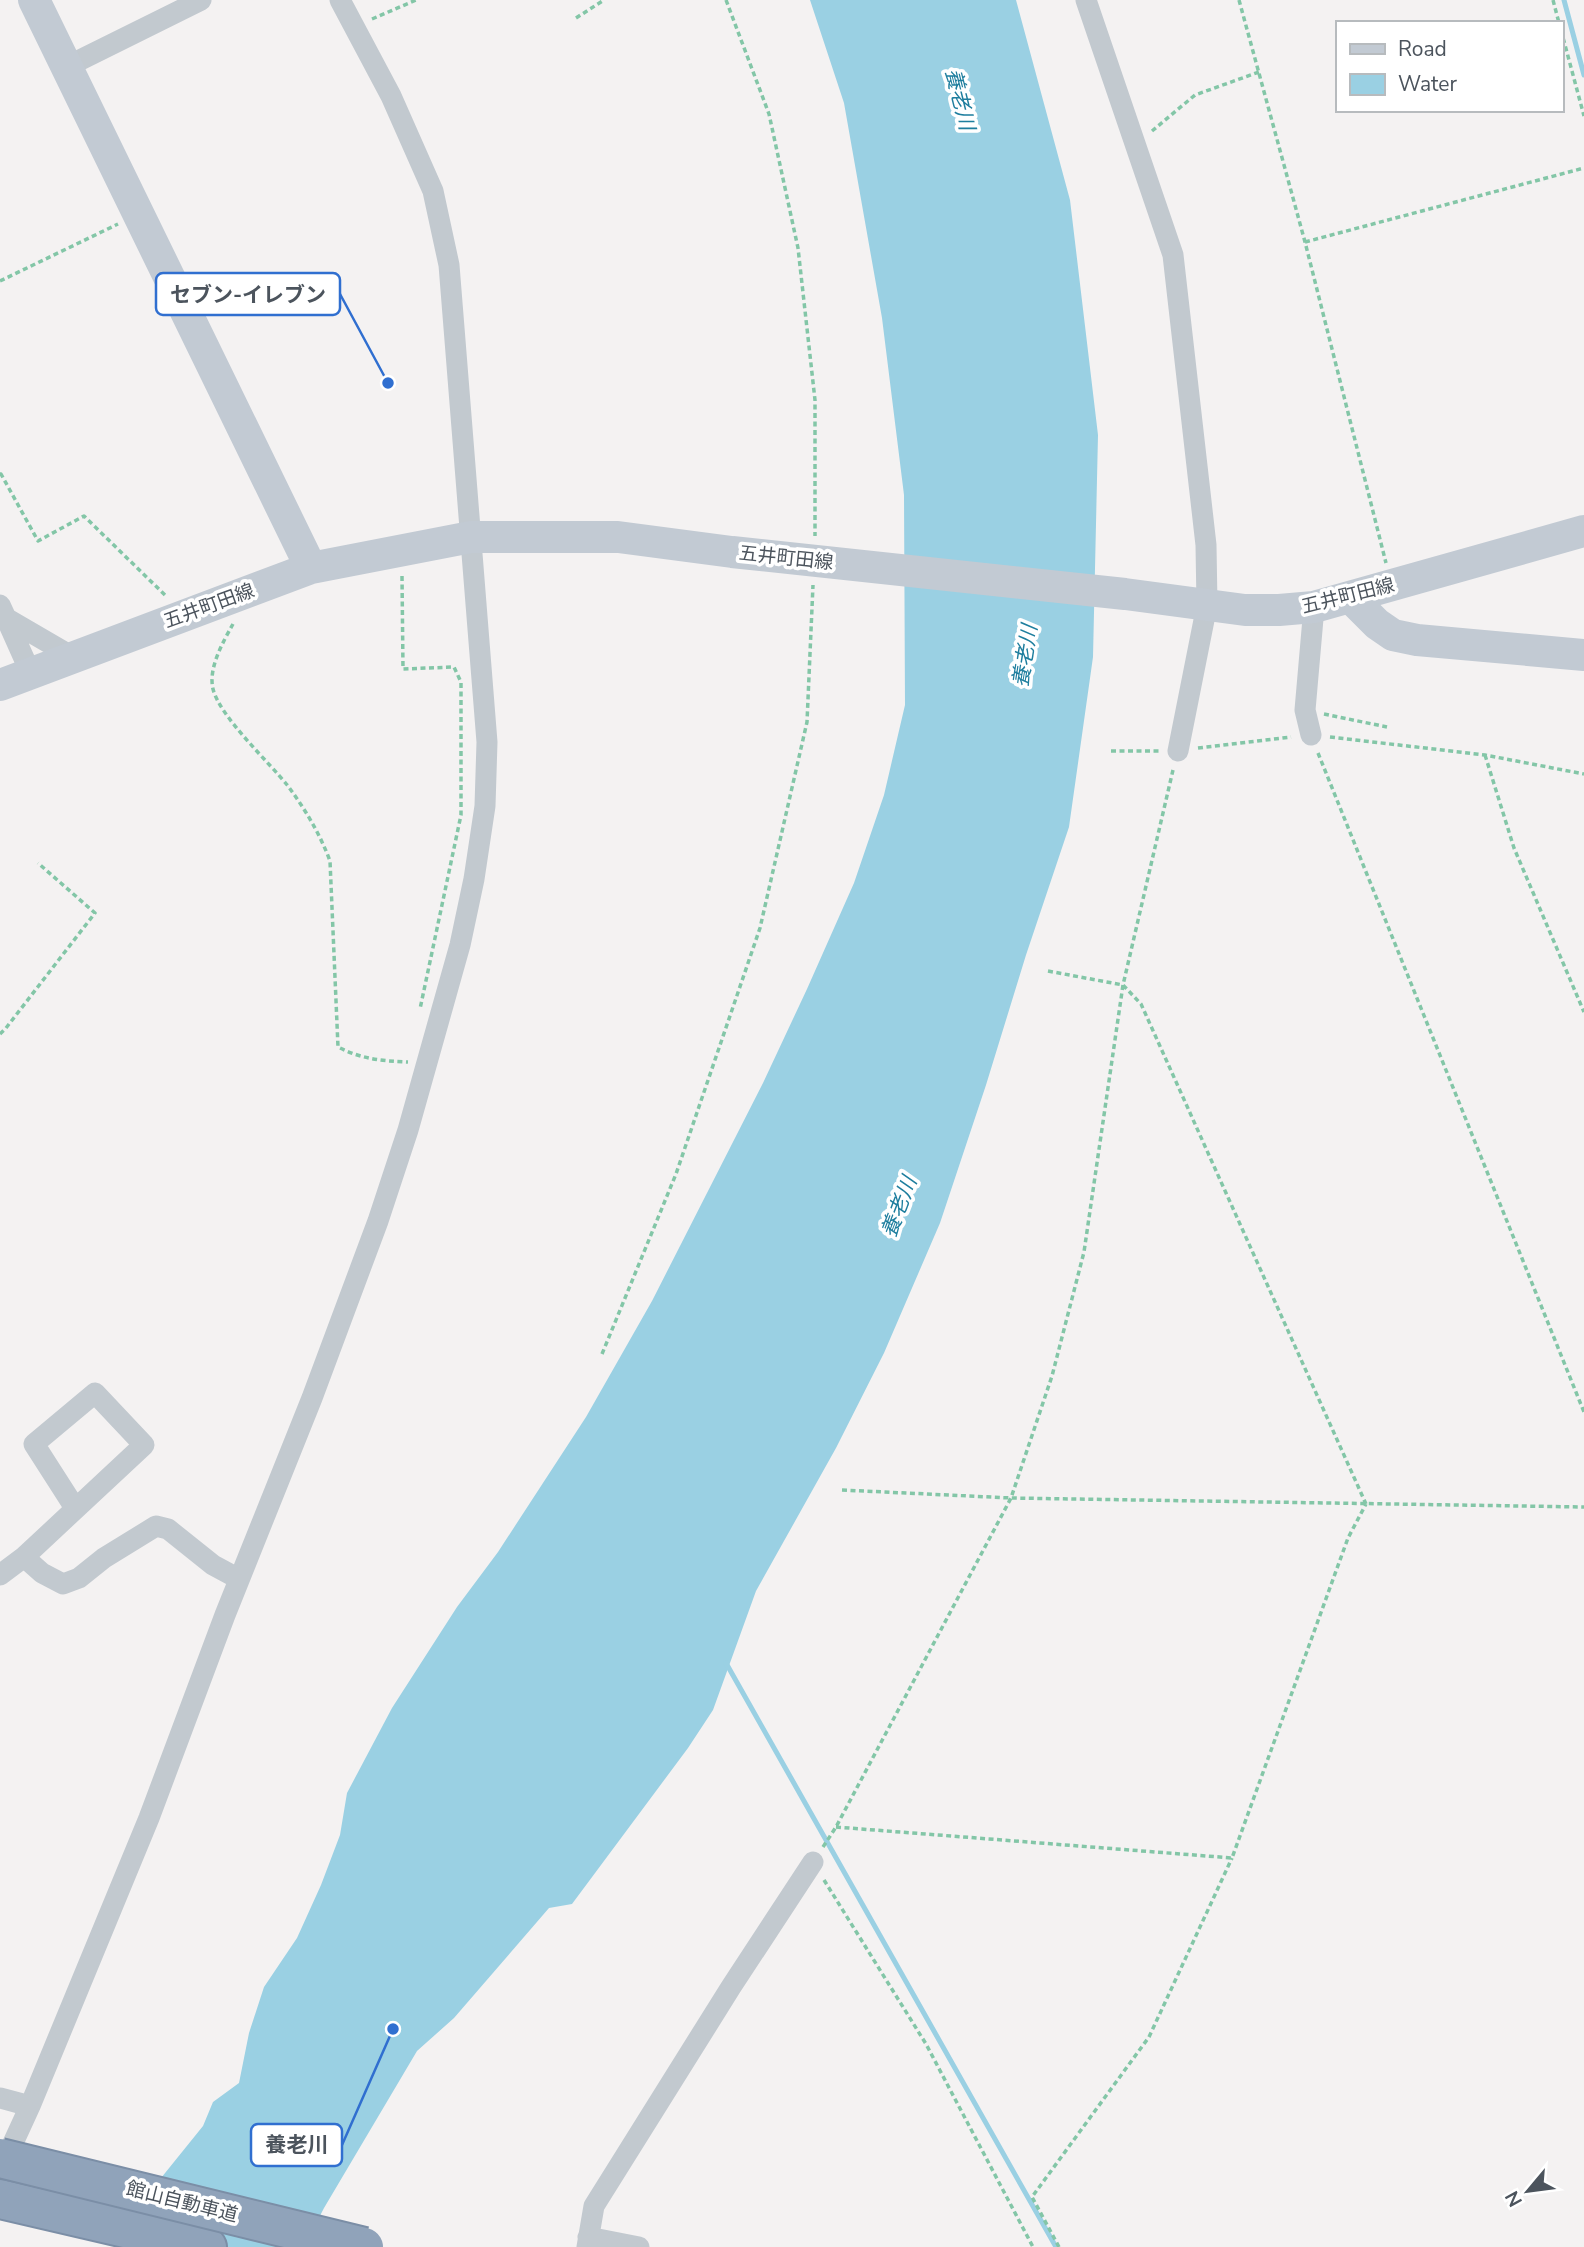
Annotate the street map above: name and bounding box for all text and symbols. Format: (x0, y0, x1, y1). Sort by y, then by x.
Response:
legend (1336, 21, 1563, 112)
text: Road (1398, 35, 1447, 63)
water label: 養老川 (939, 65, 982, 135)
text: Water (1398, 70, 1457, 98)
callout: セブン-イレブン (156, 273, 340, 315)
text: セブン-イレブン (170, 281, 326, 309)
street label: 五井町田線 (737, 540, 835, 576)
street label: 五井町田線 (1299, 572, 1397, 620)
street label: 五井町田線 (160, 578, 258, 634)
water label: 養老川 (1006, 621, 1044, 689)
water label: 養老川 (875, 1171, 924, 1241)
callout: 養老川 (251, 2124, 342, 2166)
text: 養老川 (266, 2131, 329, 2159)
north arrow (1493, 2156, 1563, 2226)
street label: 館山自動車道 (124, 2176, 240, 2228)
text: N (1499, 2186, 1529, 2211)

